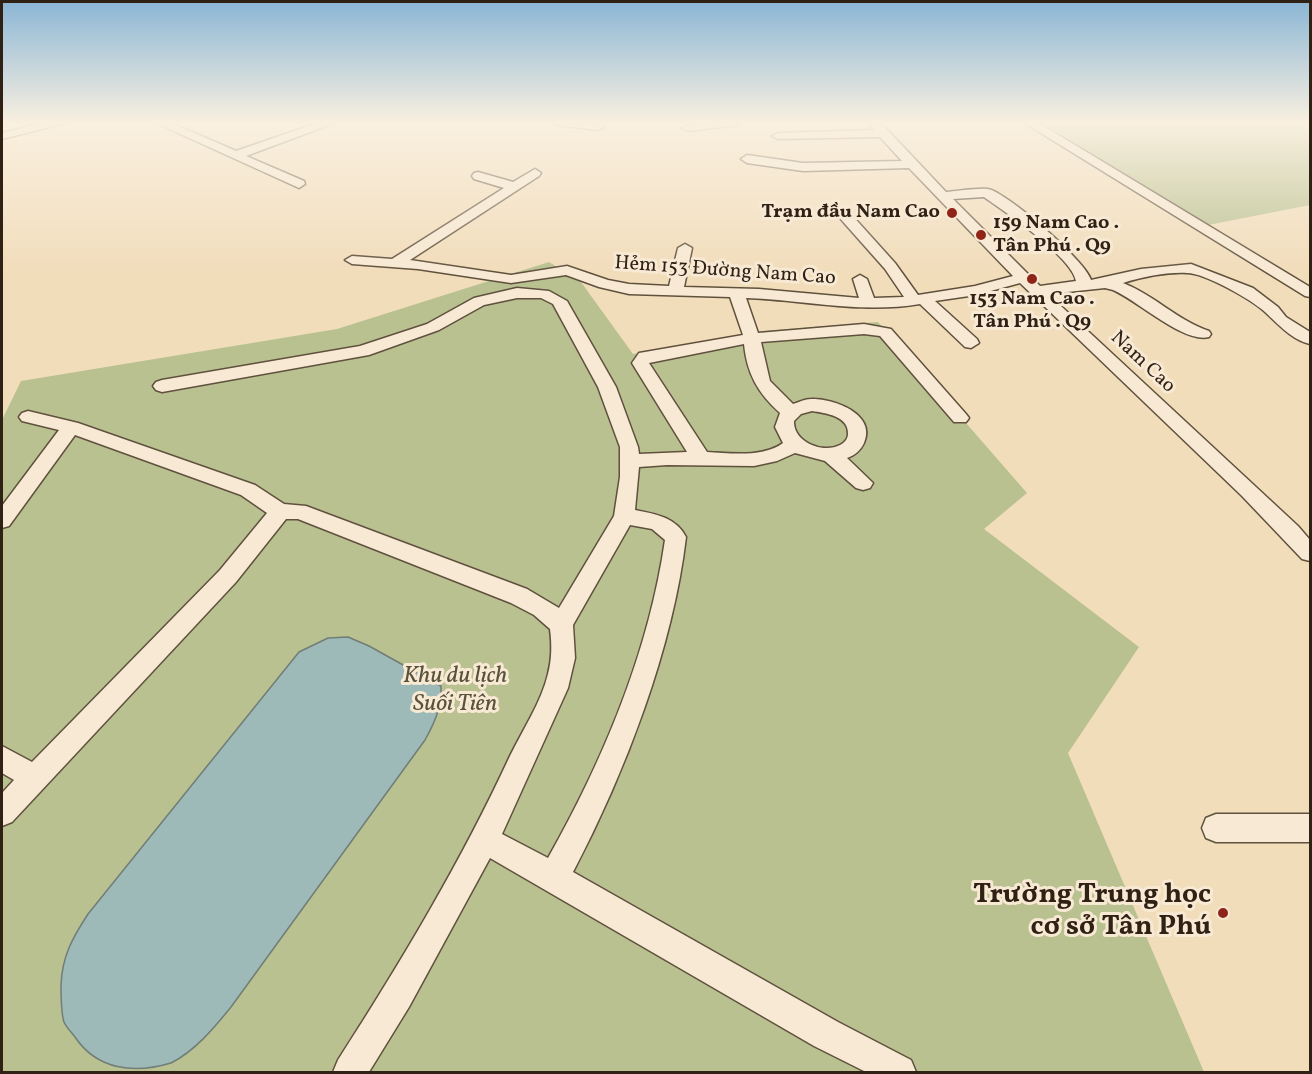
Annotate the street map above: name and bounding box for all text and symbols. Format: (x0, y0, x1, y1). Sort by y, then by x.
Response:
place label: Trạm đầu Nam Cao (761, 201, 940, 225)
marker: Trạm đầu Nam Cao (945, 206, 959, 220)
place label: 159 Nam Cao . Tân Phú . Q9 (993, 212, 1119, 259)
marker: 159 Nam Cao . Tân Phú . Q9 (974, 228, 988, 242)
street label: Hẻm 153 Đường Nam Cao (614, 252, 836, 292)
marker: 153 Nam Cao . Tân Phú . Q9 (1025, 272, 1039, 286)
place label: 153 Nam Cao . Tân Phú . Q9 (969, 288, 1095, 335)
street label: Nam Cao (1105, 327, 1179, 399)
park label: Khu du lịch Suối Tiên (403, 664, 507, 720)
place label: Trường Trung học cơ sở Tân Phú (973, 880, 1211, 946)
marker: Trường Trung học cơ sở Tân Phú (1216, 906, 1230, 920)

